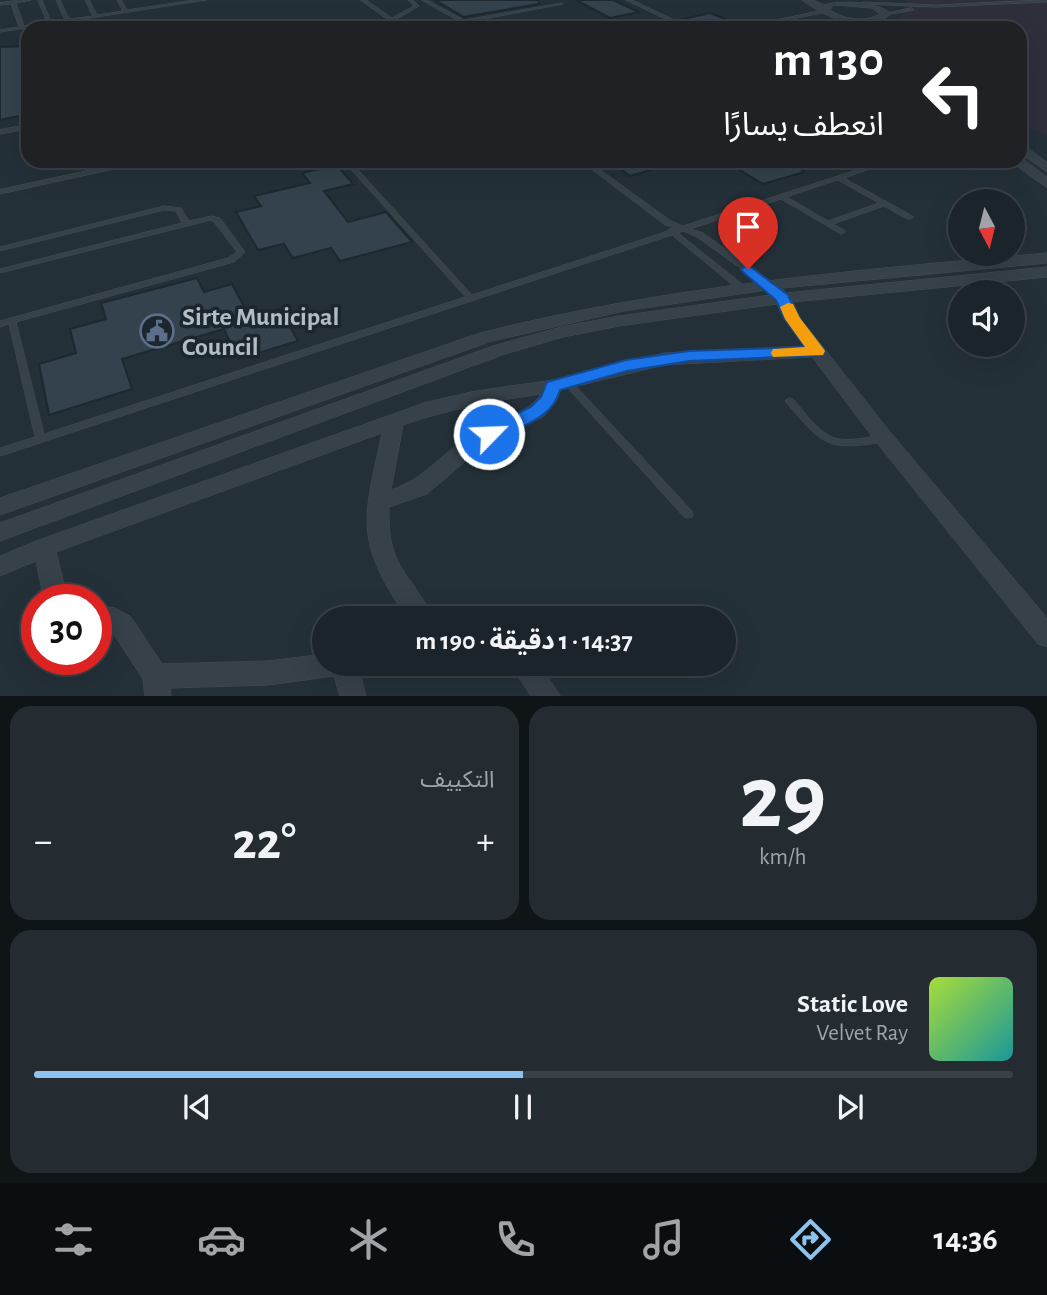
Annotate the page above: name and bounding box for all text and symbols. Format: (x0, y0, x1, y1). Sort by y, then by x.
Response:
text: 130 m (773, 36, 884, 85)
icon: left (908, 49, 999, 140)
text: انعطف يسارًا (723, 109, 884, 141)
north arrow (948, 189, 1026, 266)
map controls (948, 189, 1025, 357)
pin (718, 197, 778, 269)
icon: arrive (729, 208, 767, 246)
button: sound (948, 280, 1025, 357)
place label: Sirte Municipal Council (182, 304, 339, 360)
public building icon: Sirte Municipal Council (138, 312, 176, 350)
position arrow (452, 397, 526, 471)
speed limit sign: 30 (21, 584, 112, 675)
text: 14:37 · 1 دقيقة · 190 m (415, 628, 633, 654)
text: 29 (739, 753, 826, 844)
text: التكييف (420, 769, 495, 792)
text: 22° (232, 816, 296, 868)
text: − (34, 823, 52, 861)
text: + (476, 823, 494, 861)
text: km/h (759, 846, 806, 869)
text: Static Love (797, 991, 908, 1017)
text: Velvet Ray (816, 1022, 908, 1045)
icon: previous (178, 1088, 216, 1126)
icon: pause (504, 1088, 542, 1126)
icon: next (831, 1088, 869, 1126)
icon: filters (49, 1215, 98, 1264)
icon: car (197, 1215, 246, 1264)
icon: climate (344, 1215, 393, 1264)
icon: phone (491, 1215, 540, 1264)
icon: music (639, 1215, 688, 1264)
icon: directions (786, 1215, 835, 1264)
text: 14:36 (934, 1223, 998, 1255)

